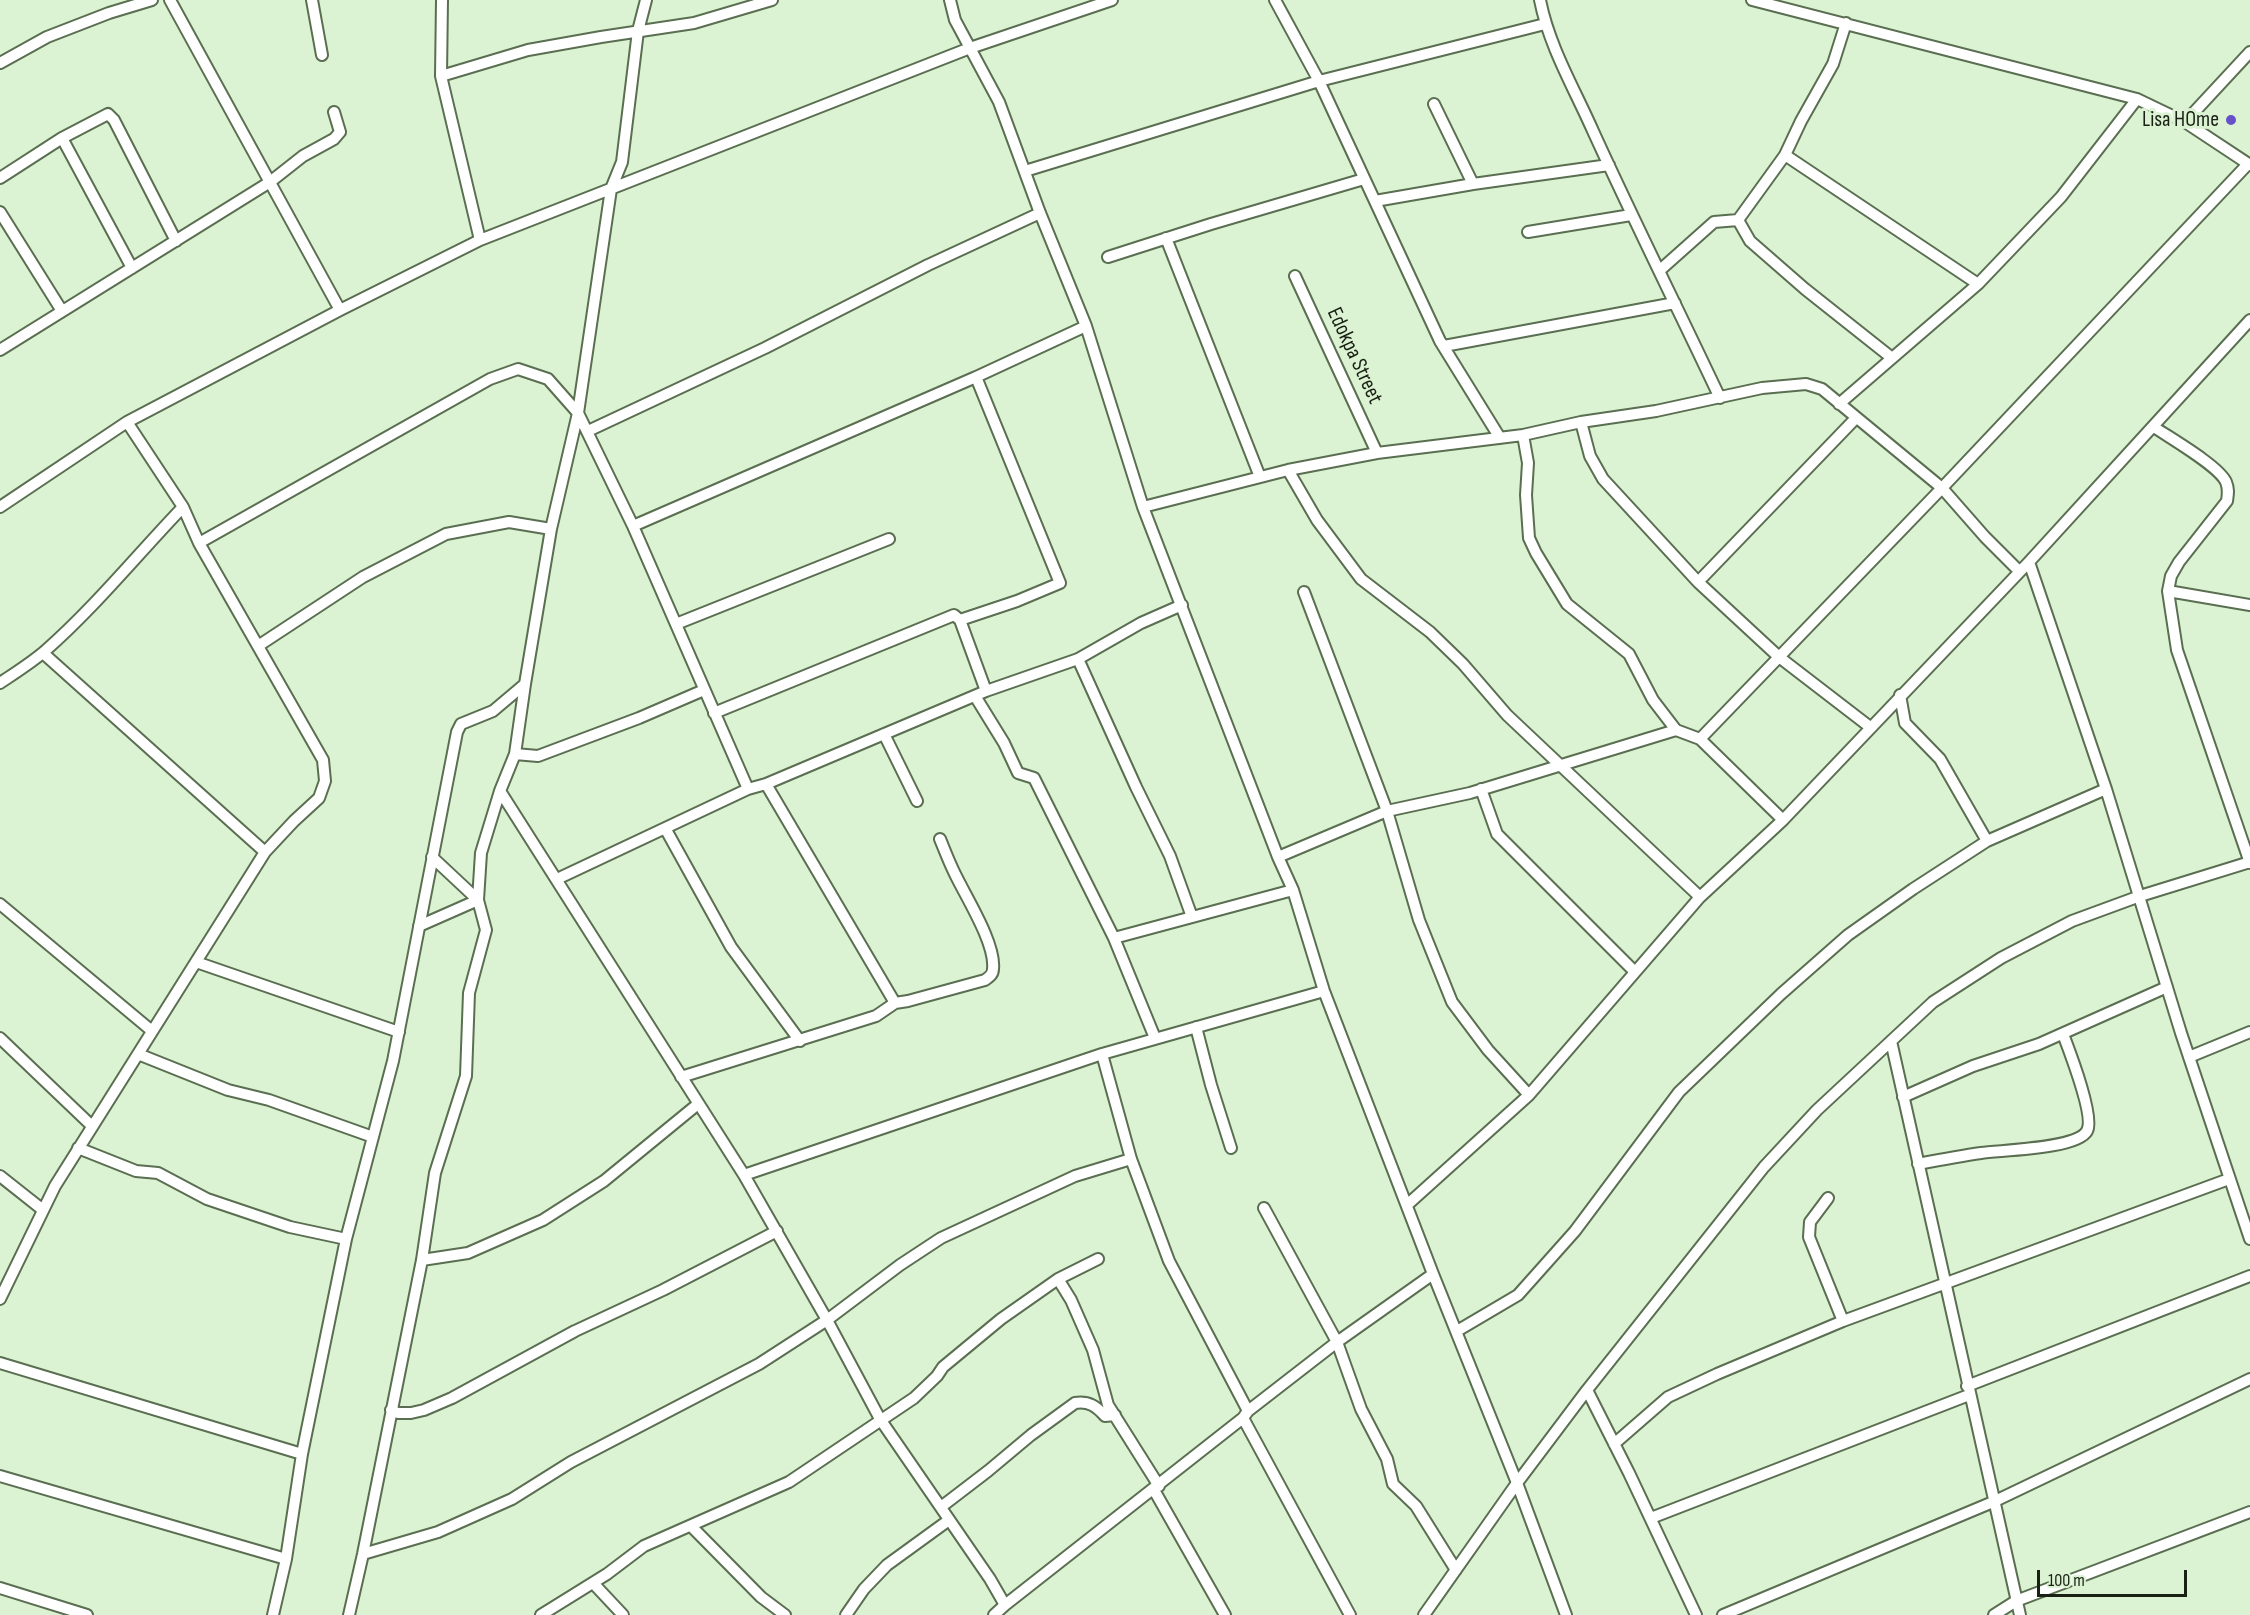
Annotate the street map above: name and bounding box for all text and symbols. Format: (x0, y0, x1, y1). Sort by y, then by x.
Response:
place label: Lisa HOme (2142, 107, 2219, 133)
marker: Lisa HOme (2224, 113, 2238, 127)
street label: Edokpa Street (1320, 304, 1388, 408)
scale bar (2040, 1558, 2190, 1596)
text: 100 m (2048, 1570, 2085, 1591)

